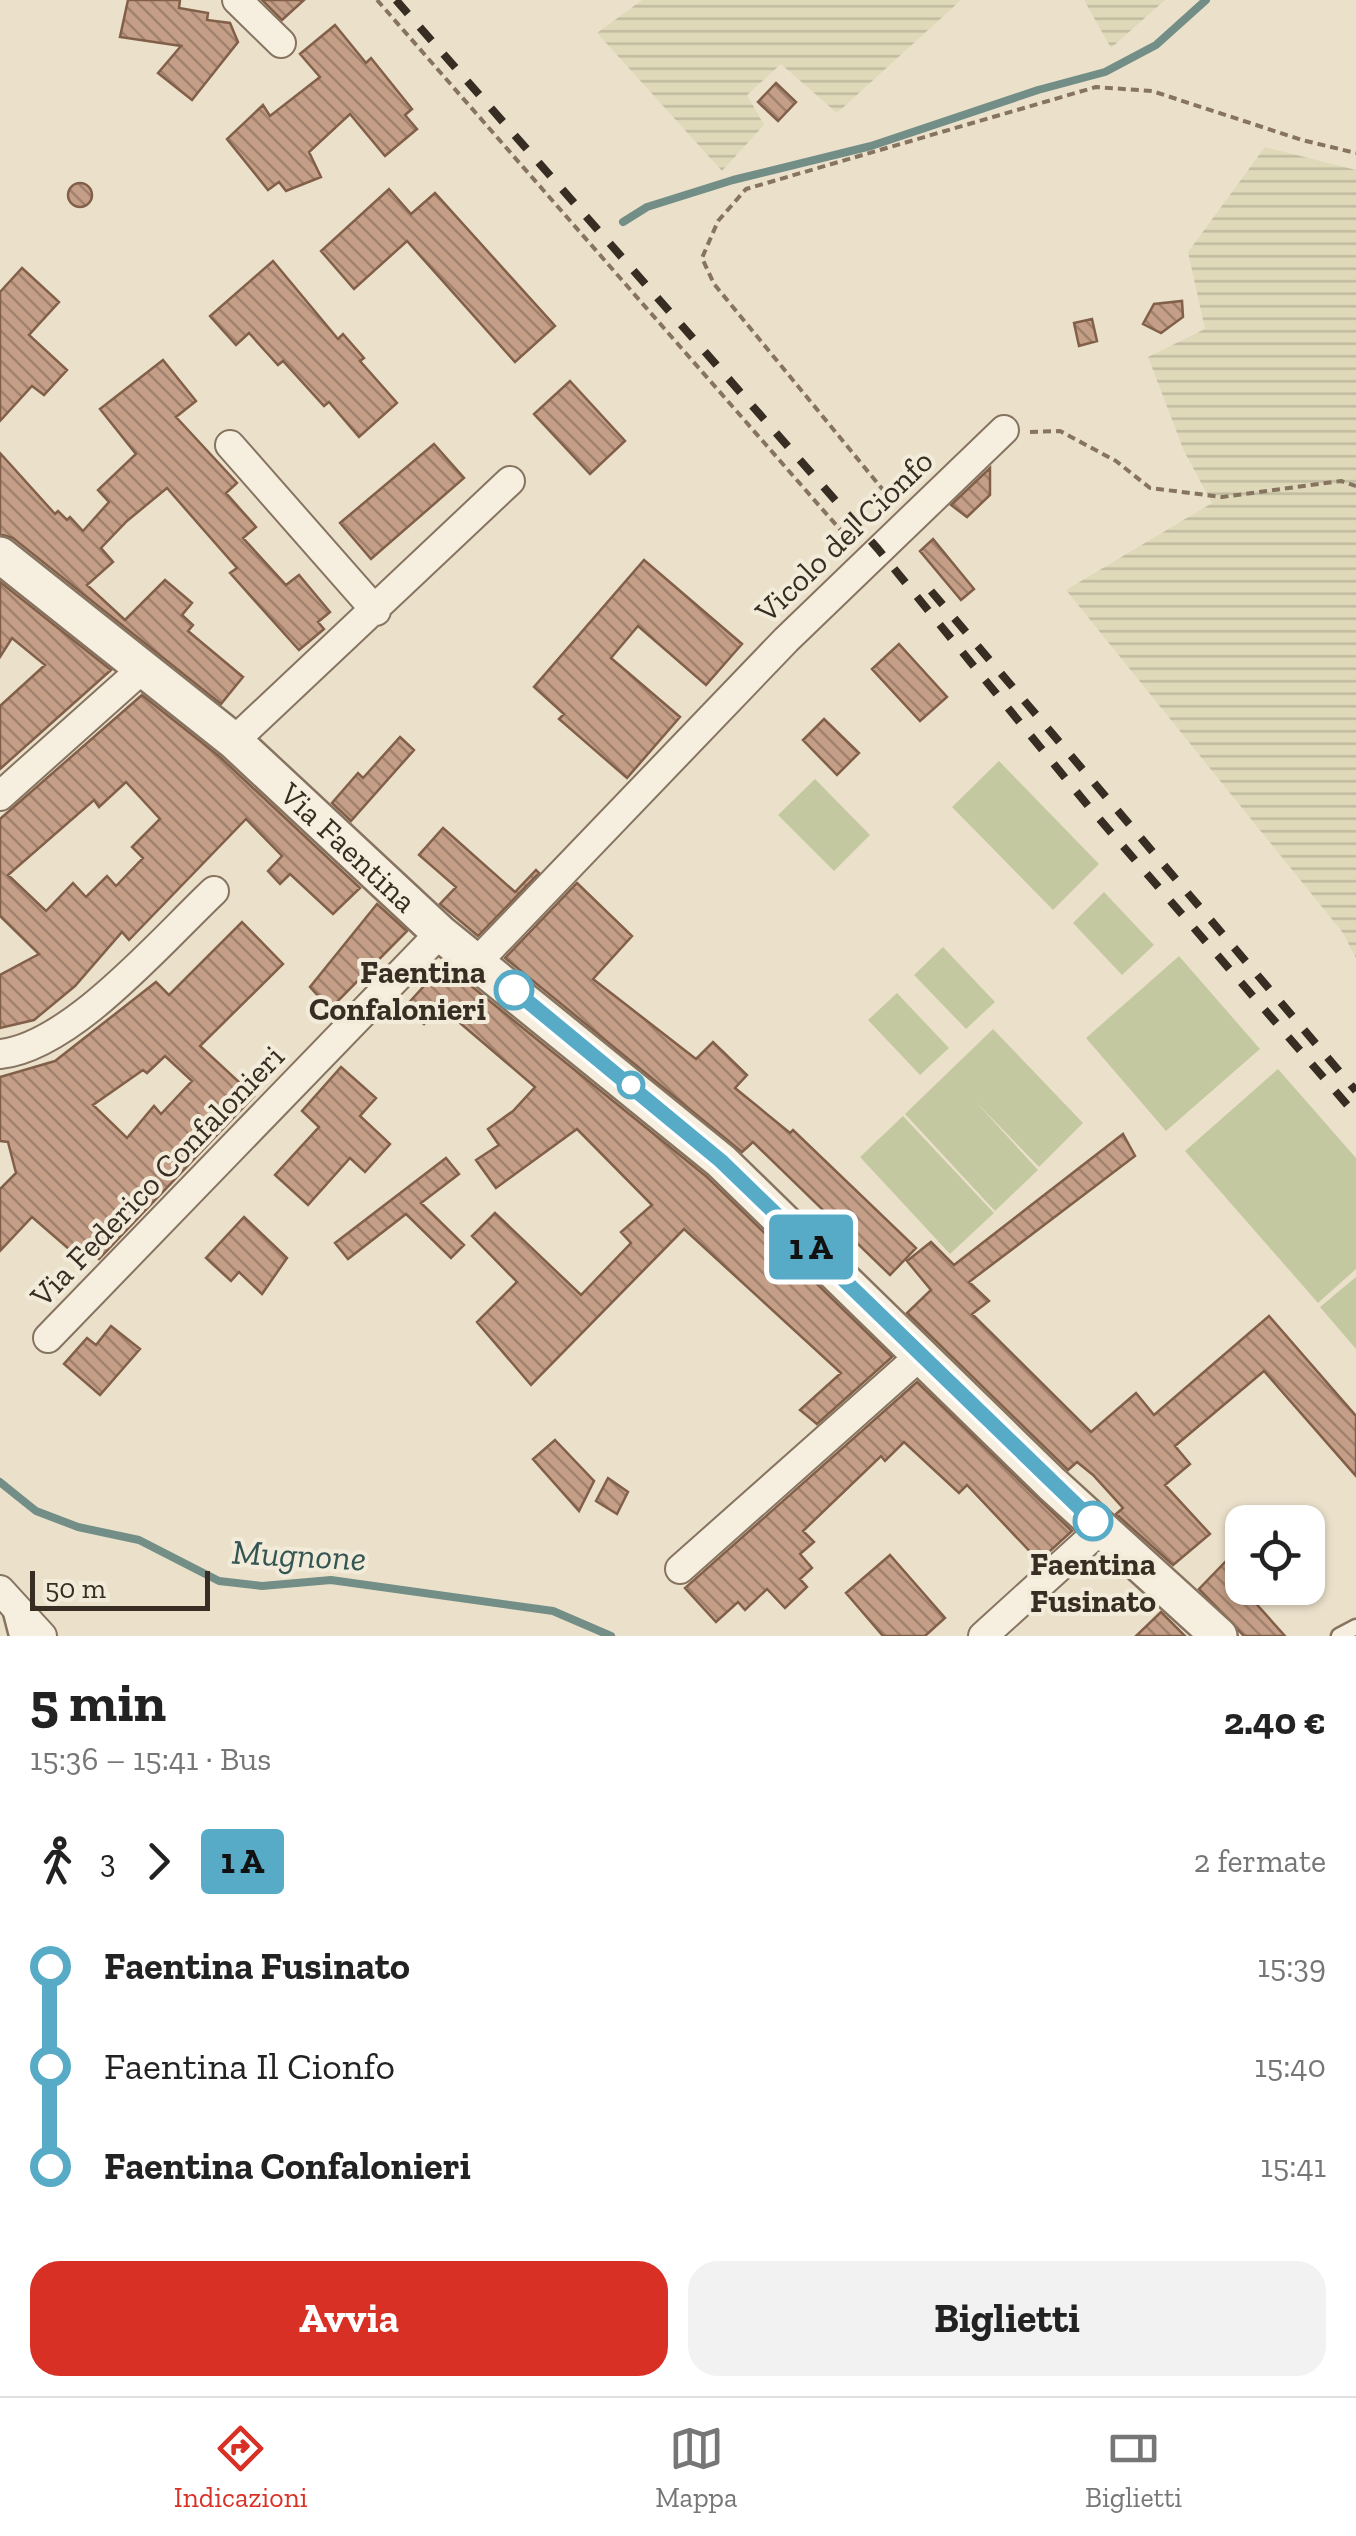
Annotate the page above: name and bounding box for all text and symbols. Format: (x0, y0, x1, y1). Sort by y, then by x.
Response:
street label: Vicolo del Cionfo (747, 442, 941, 631)
street label: Via Faentina (271, 774, 424, 920)
place label: Faentina Confalonieri (309, 953, 486, 1028)
marker: Faentina Confalonieri (495, 971, 533, 1009)
street label: Via Federico Confalonieri (22, 1038, 292, 1315)
unlabelled marker (618, 1072, 644, 1098)
line badge: 1 A (754, 1214, 868, 1280)
text: 1 A (789, 1226, 833, 1268)
marker: Faentina Fusinato (1074, 1502, 1112, 1540)
map controls (1225, 1505, 1325, 1605)
button: locate (1225, 1505, 1325, 1605)
water label: Mugnone (231, 1531, 367, 1579)
place label: Faentina Fusinato (1030, 1545, 1156, 1620)
scale bar (30, 1566, 210, 1610)
text: 50 m (45, 1572, 106, 1605)
text: 5 min (30, 1669, 166, 1735)
text: 2.40 € (1224, 1698, 1326, 1744)
text: 15:36 – 15:41 · Bus (30, 1740, 271, 1778)
icon: walk (30, 1834, 85, 1889)
icon: forward (131, 1834, 186, 1889)
text: 1 A (221, 1840, 264, 1882)
text: 3 (100, 1842, 116, 1880)
text: 2 fermate (1194, 1842, 1326, 1880)
text: Faentina Fusinato (104, 1943, 410, 1989)
text: 15:39 (1257, 1947, 1326, 1985)
text: Faentina Il Cionfo (104, 2043, 395, 2089)
text: 15:40 (1254, 2047, 1326, 2085)
text: Faentina Confalonieri (104, 2143, 471, 2189)
text: 15:41 (1261, 2147, 1326, 2185)
button: Avvia (30, 2261, 668, 2376)
button: Biglietti (688, 2261, 1326, 2376)
tab: Indicazioni (174, 2421, 308, 2514)
tab: Mappa (655, 2421, 737, 2514)
tab: Biglietti (1085, 2421, 1182, 2514)

